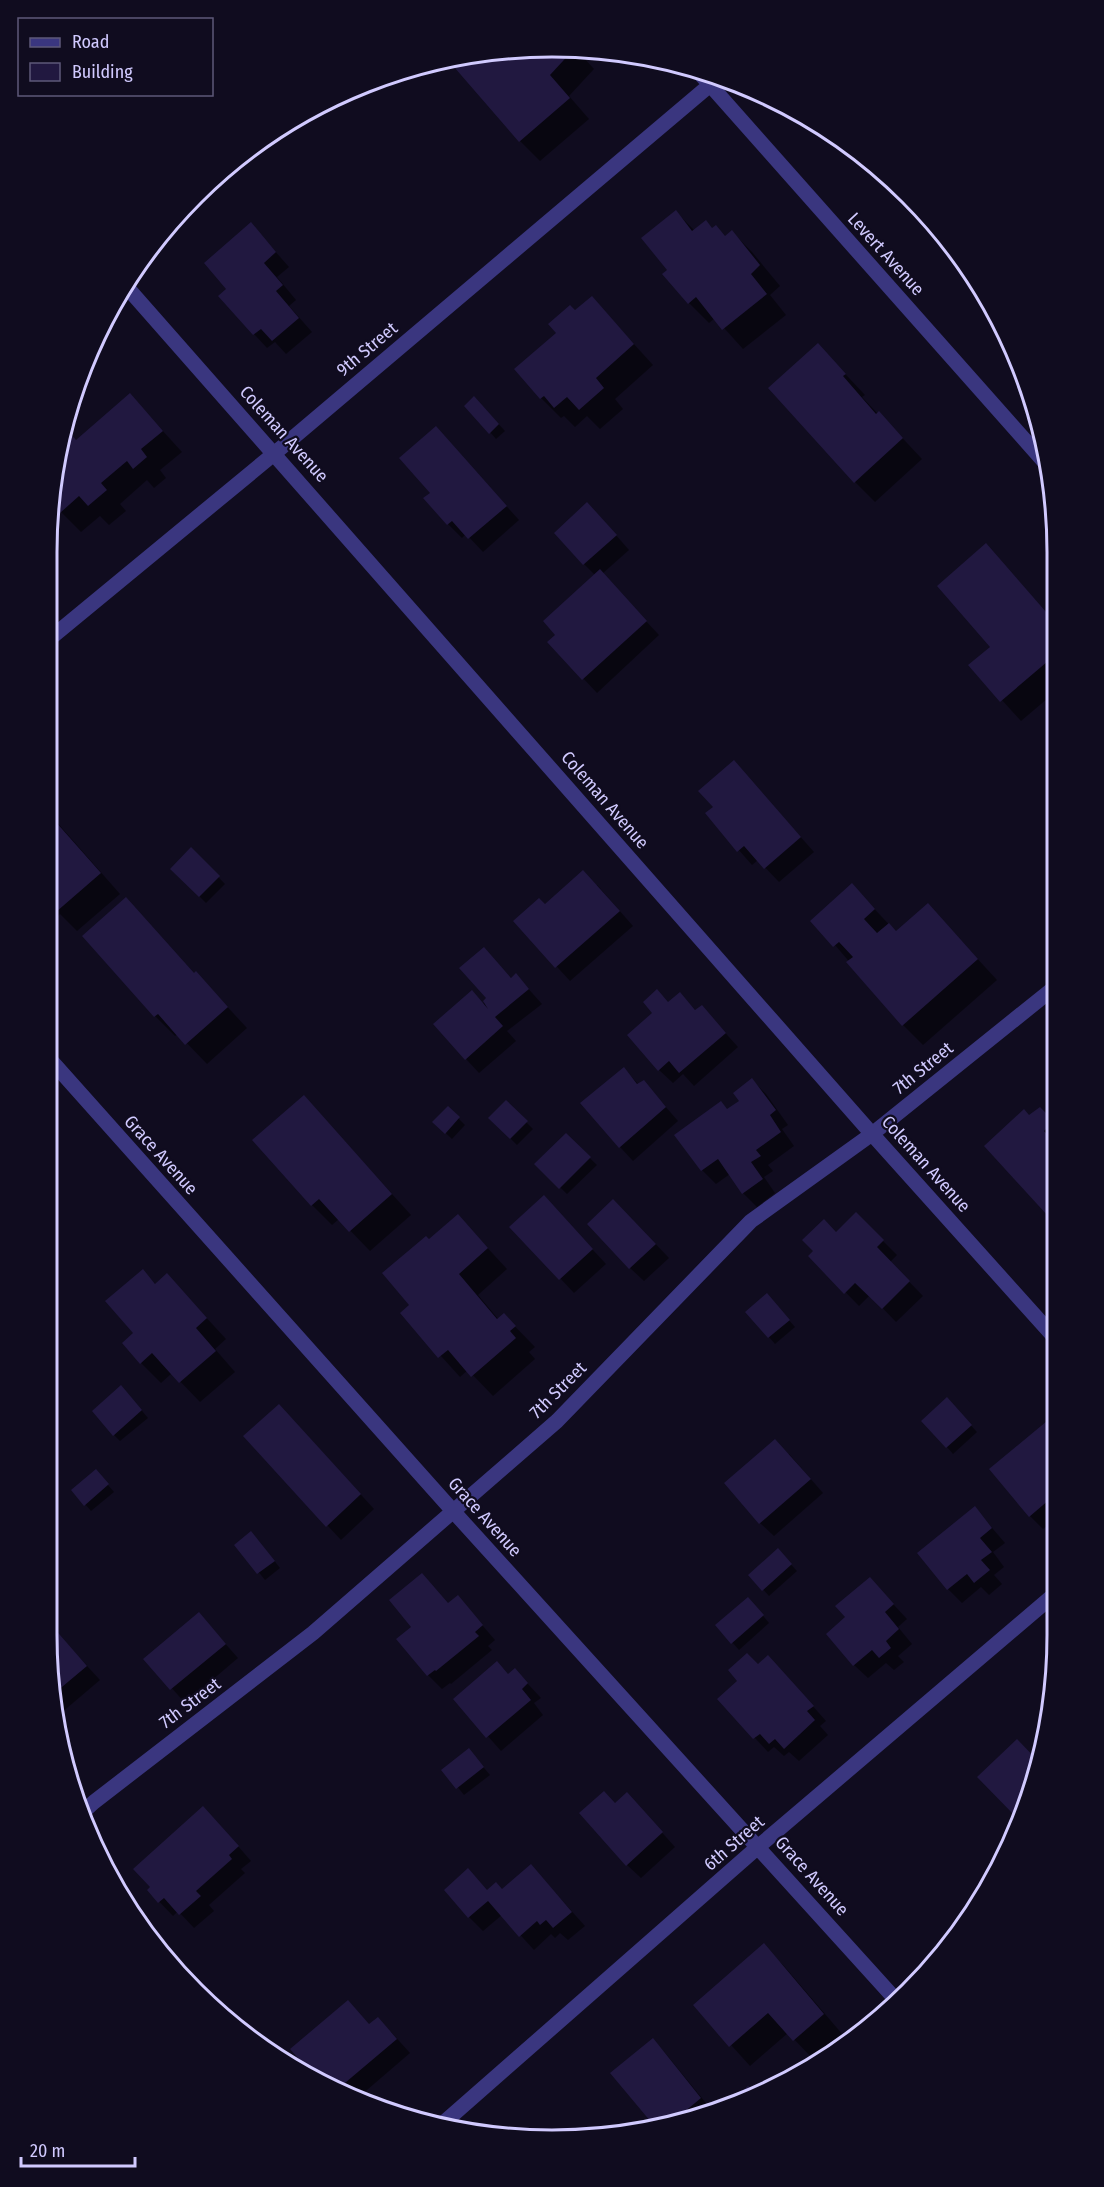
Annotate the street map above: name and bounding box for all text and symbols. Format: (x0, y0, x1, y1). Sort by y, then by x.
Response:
legend (18, 18, 213, 96)
text: Road (72, 31, 109, 53)
text: Building (72, 61, 133, 83)
street label: Levert Avenue (843, 208, 929, 300)
street label: 9th Street (332, 317, 402, 381)
street label: Coleman Avenue (235, 381, 333, 487)
street label: Coleman Avenue (557, 747, 653, 853)
street label: 7th Street (888, 1037, 958, 1099)
street label: Grace Avenue (120, 1111, 203, 1199)
street label: Coleman Avenue (877, 1111, 975, 1217)
street label: 7th Street (525, 1357, 591, 1423)
street label: Grace Avenue (444, 1473, 527, 1561)
street label: 7th Street (155, 1673, 225, 1733)
street label: 6th Street (699, 1811, 769, 1875)
street label: Grace Avenue (771, 1832, 854, 1920)
scale bar (21, 2130, 135, 2168)
text: 20 m (30, 2140, 65, 2162)

